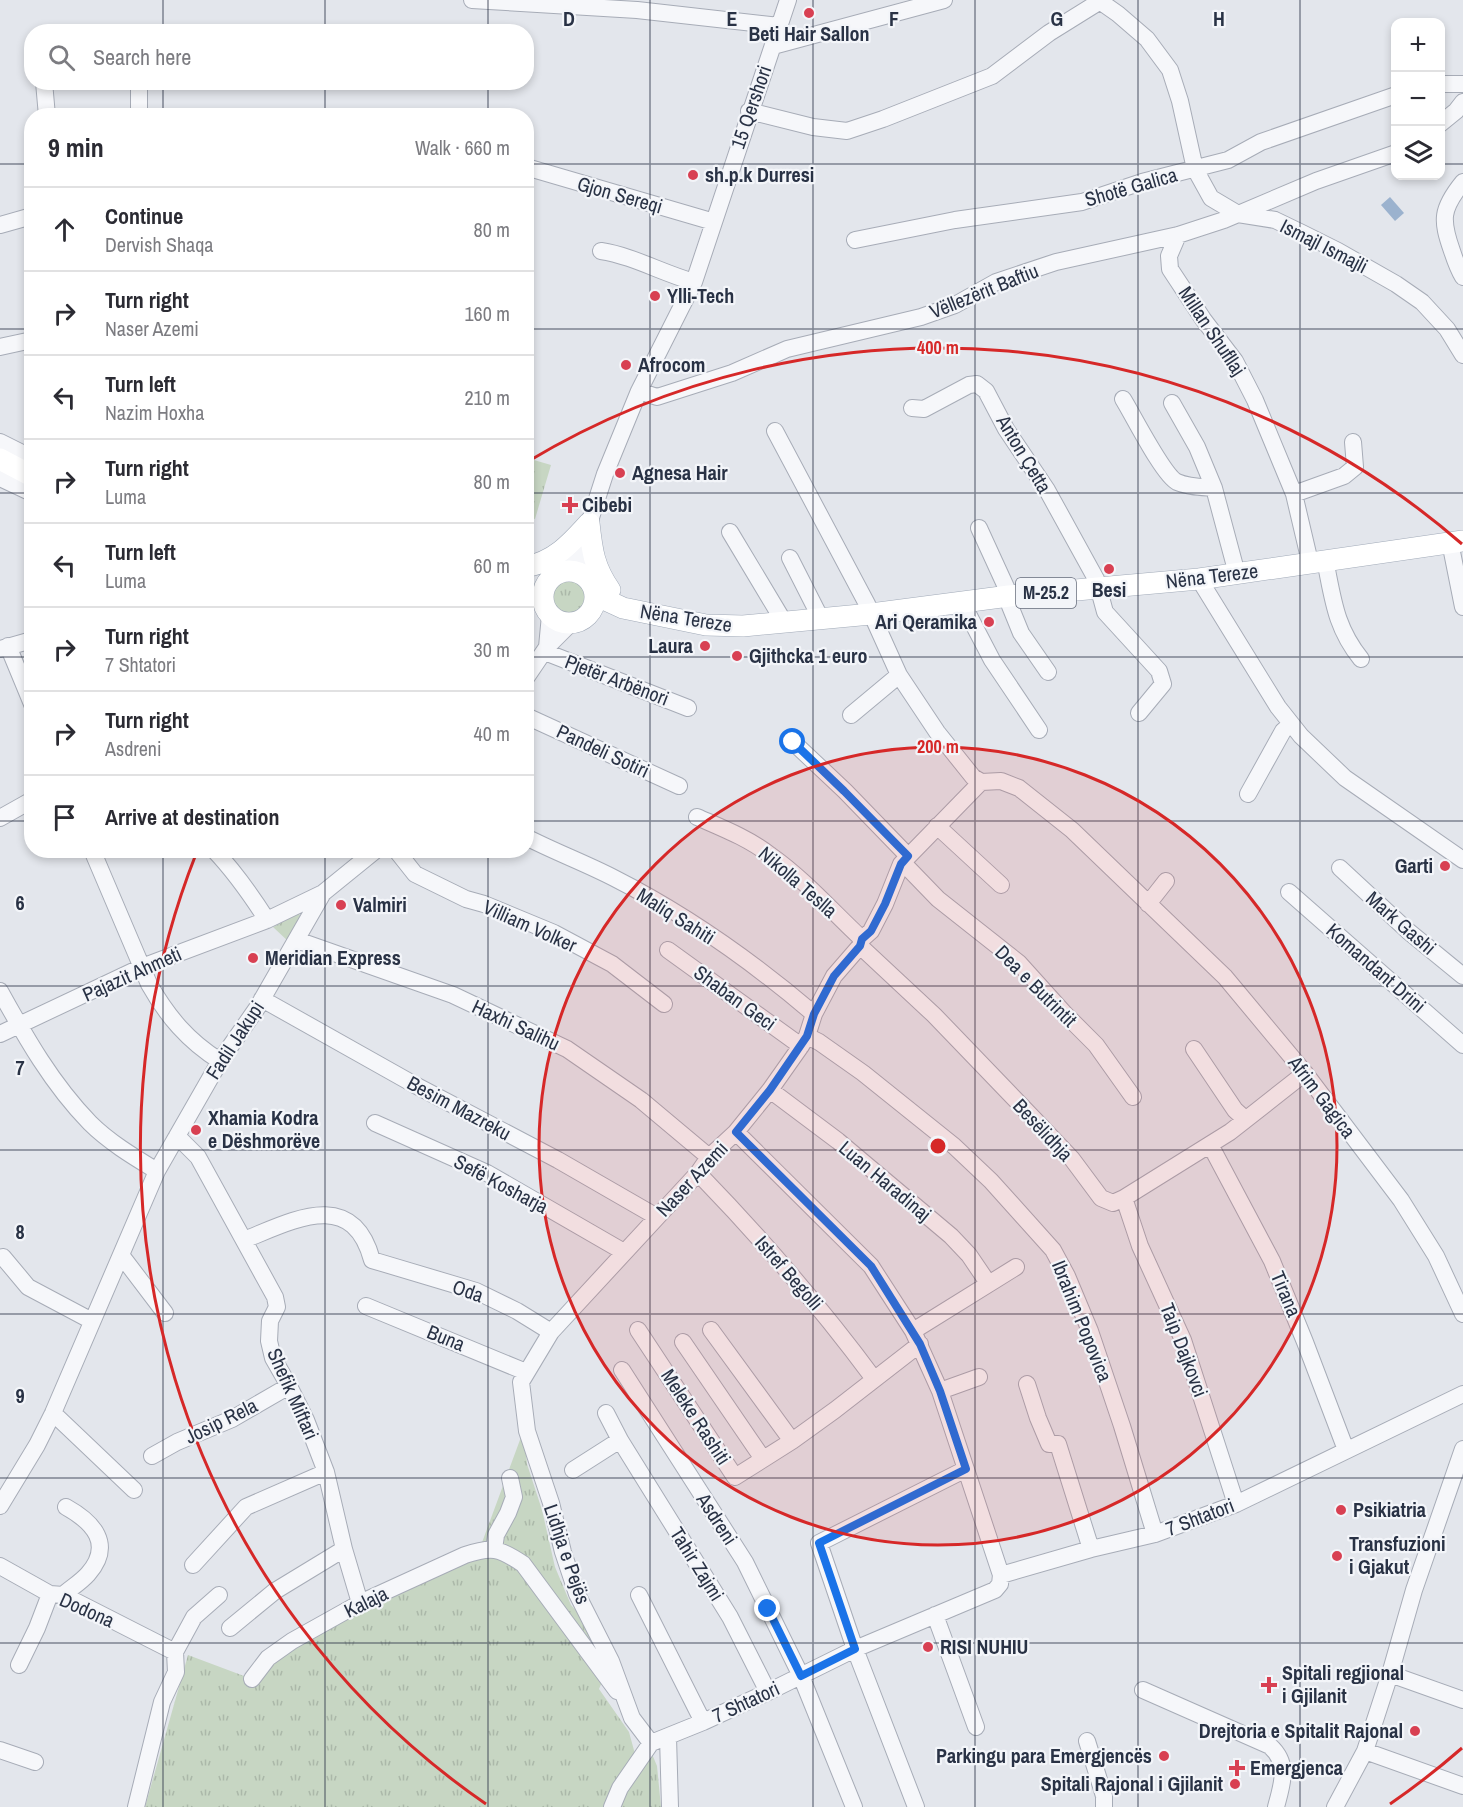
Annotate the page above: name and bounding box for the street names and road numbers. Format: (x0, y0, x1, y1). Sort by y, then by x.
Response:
street label: 15 Qershori (724, 61, 777, 152)
street label: Shotë Galica (1082, 160, 1180, 213)
street label: Gjon Sereqi (574, 169, 666, 220)
street label: Ismajl Ismajli (1276, 212, 1373, 279)
street label: Vëllezërit Baftiu (925, 257, 1042, 325)
street label: Millan Shufllaj (1173, 281, 1252, 381)
street label: Anton Çetta (990, 409, 1058, 498)
street label: Nëna Tereze (1164, 556, 1260, 595)
road number: M-25.2 (1016, 578, 1076, 608)
street label: Nëna Tereze (638, 597, 734, 638)
street label: Pjetër Arbënori (561, 647, 673, 712)
street label: Pandeli Sotiri (552, 717, 654, 784)
street label: Nikolla Teslla (753, 840, 844, 923)
street label: Maliq Sahiti (632, 881, 721, 950)
street label: Mark Gashi (1360, 885, 1442, 961)
street label: Villiam Volker (479, 893, 582, 958)
street label: Komandant Drini (1321, 917, 1432, 1018)
street label: Dea e Butrintit (989, 939, 1084, 1033)
street label: Pajazit Ahmeti (78, 940, 186, 1007)
street label: Shaban Geci (689, 959, 782, 1037)
street label: Haxhi Salihu (468, 992, 564, 1057)
street label: Fadil Jakupi (199, 995, 270, 1084)
street label: Afrim Gagica (1282, 1049, 1362, 1143)
street label: Besim Mazreku (403, 1069, 516, 1146)
street label: Besëlidhja (1007, 1092, 1079, 1167)
street label: Luan Haradinaj (834, 1134, 937, 1227)
street label: Naser Azemi (650, 1135, 734, 1222)
street label: Sefë Kosharja (449, 1147, 553, 1220)
street label: Istref Begolli (749, 1229, 829, 1316)
street label: Ibrahim Popovica (1046, 1256, 1119, 1385)
street label: Tirana (1265, 1267, 1308, 1321)
street label: Oda (449, 1273, 487, 1308)
street label: Taip Dajkovci (1154, 1299, 1215, 1401)
street label: Buna (423, 1318, 469, 1357)
street label: Shefik Miftari (261, 1344, 326, 1444)
street label: Meleke Rashiti (655, 1364, 738, 1470)
street label: Josip Rela (180, 1391, 262, 1450)
street label: Asdreni (690, 1487, 744, 1550)
street label: 7 Shtatori (1162, 1491, 1238, 1542)
street label: Lidhja e Pejës (538, 1500, 597, 1607)
street label: Tahir Zajmi (664, 1522, 731, 1606)
street label: Kalaja (339, 1579, 392, 1624)
street label: Dodona (55, 1586, 119, 1634)
street label: 7 Shtatori (708, 1674, 784, 1729)

